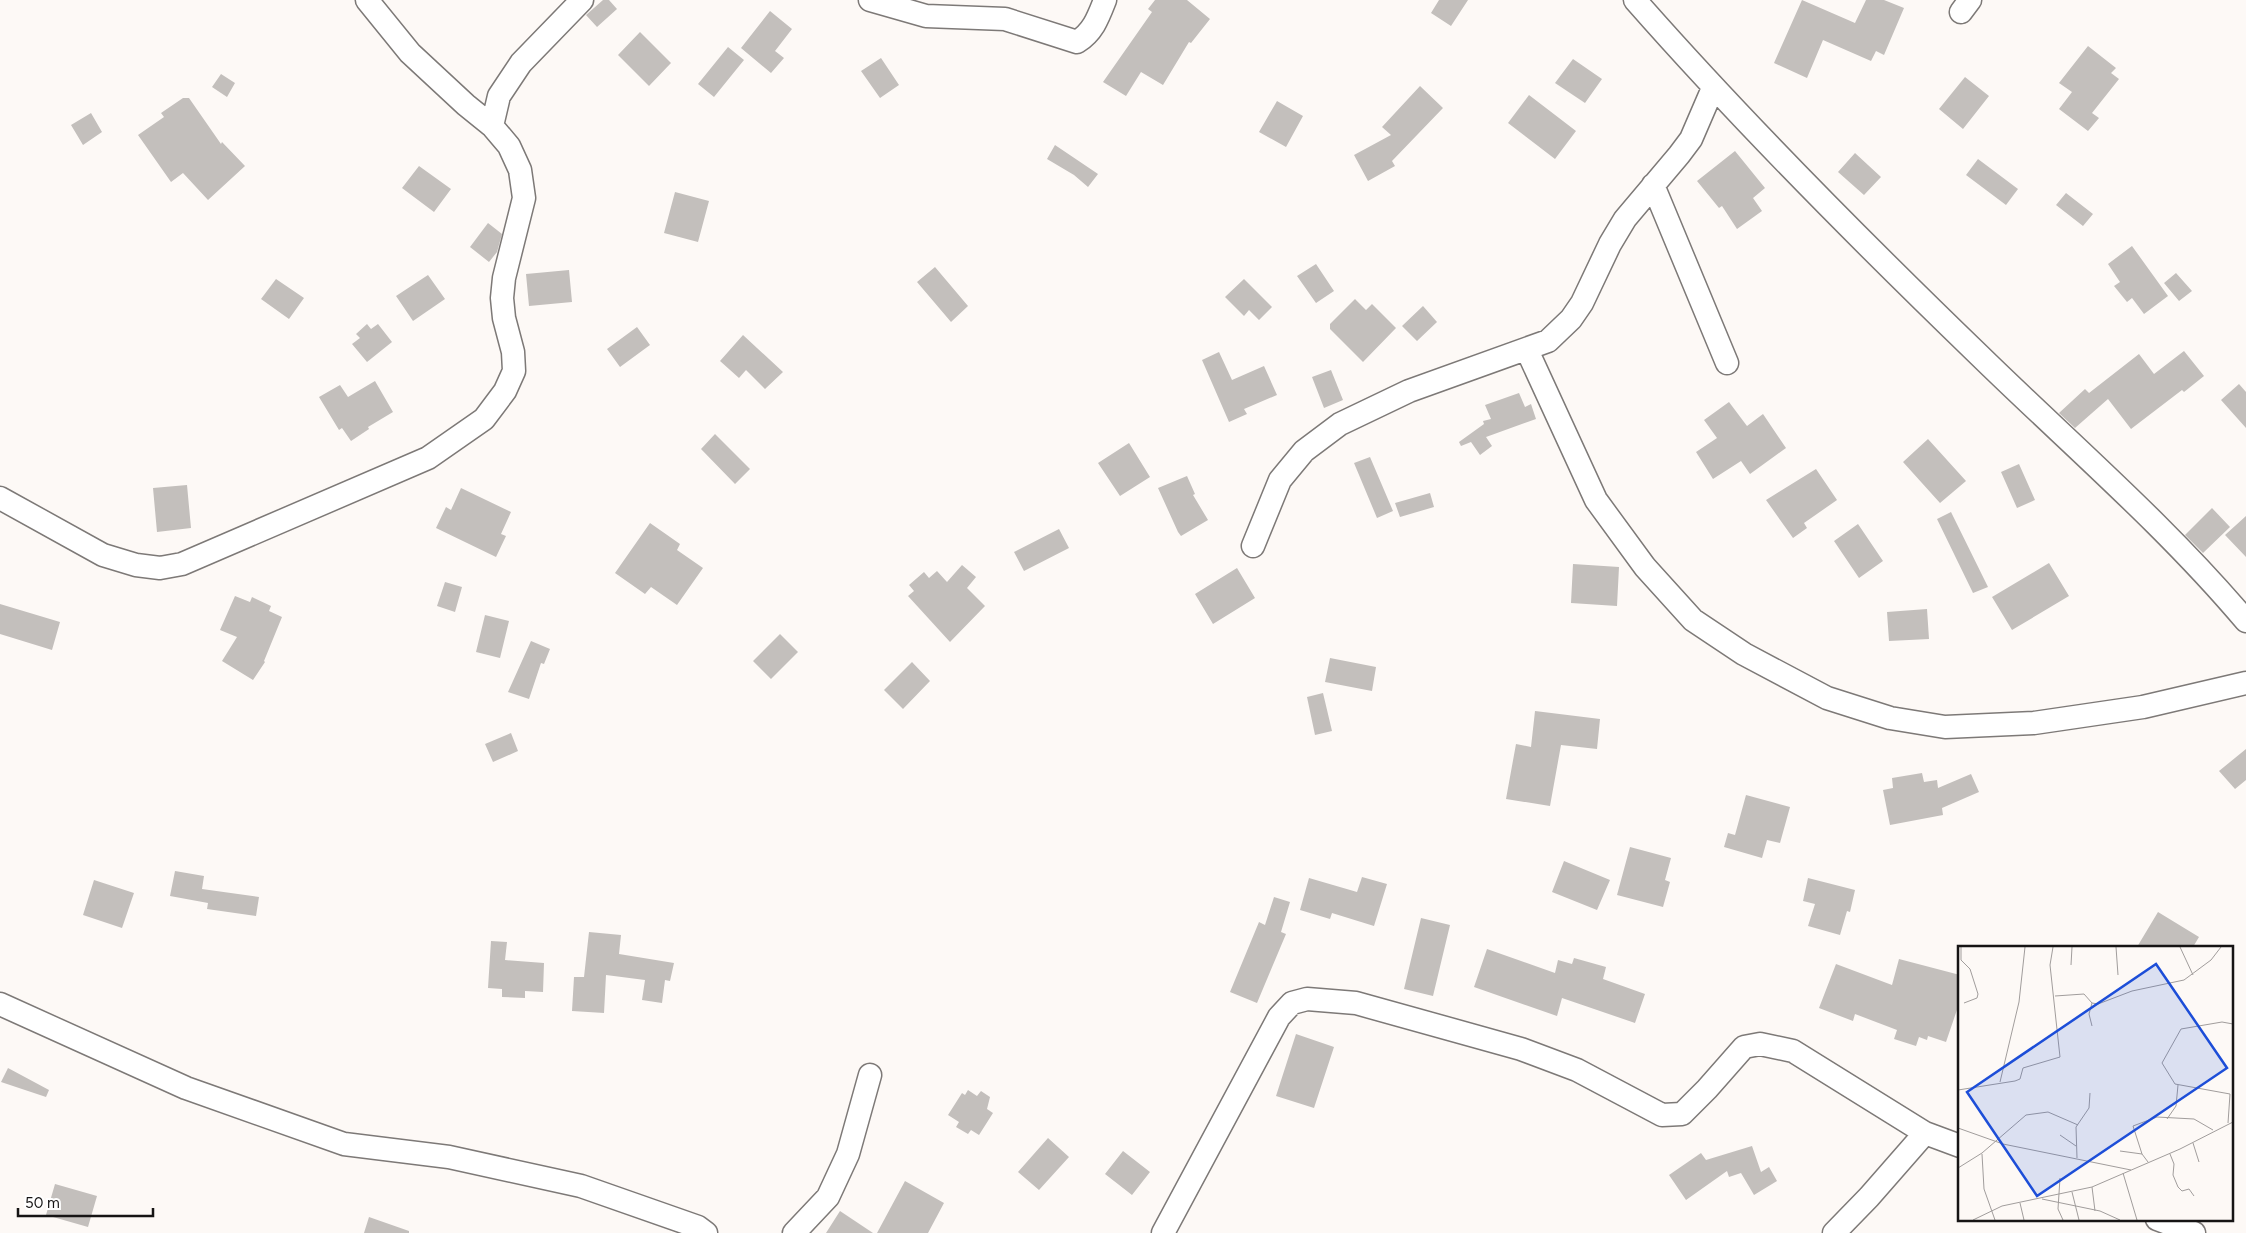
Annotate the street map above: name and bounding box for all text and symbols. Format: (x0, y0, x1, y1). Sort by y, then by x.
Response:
inset map (1958, 946, 2234, 1220)
scale bar (18, 1186, 152, 1218)
text: 50 m (25, 1194, 60, 1212)

